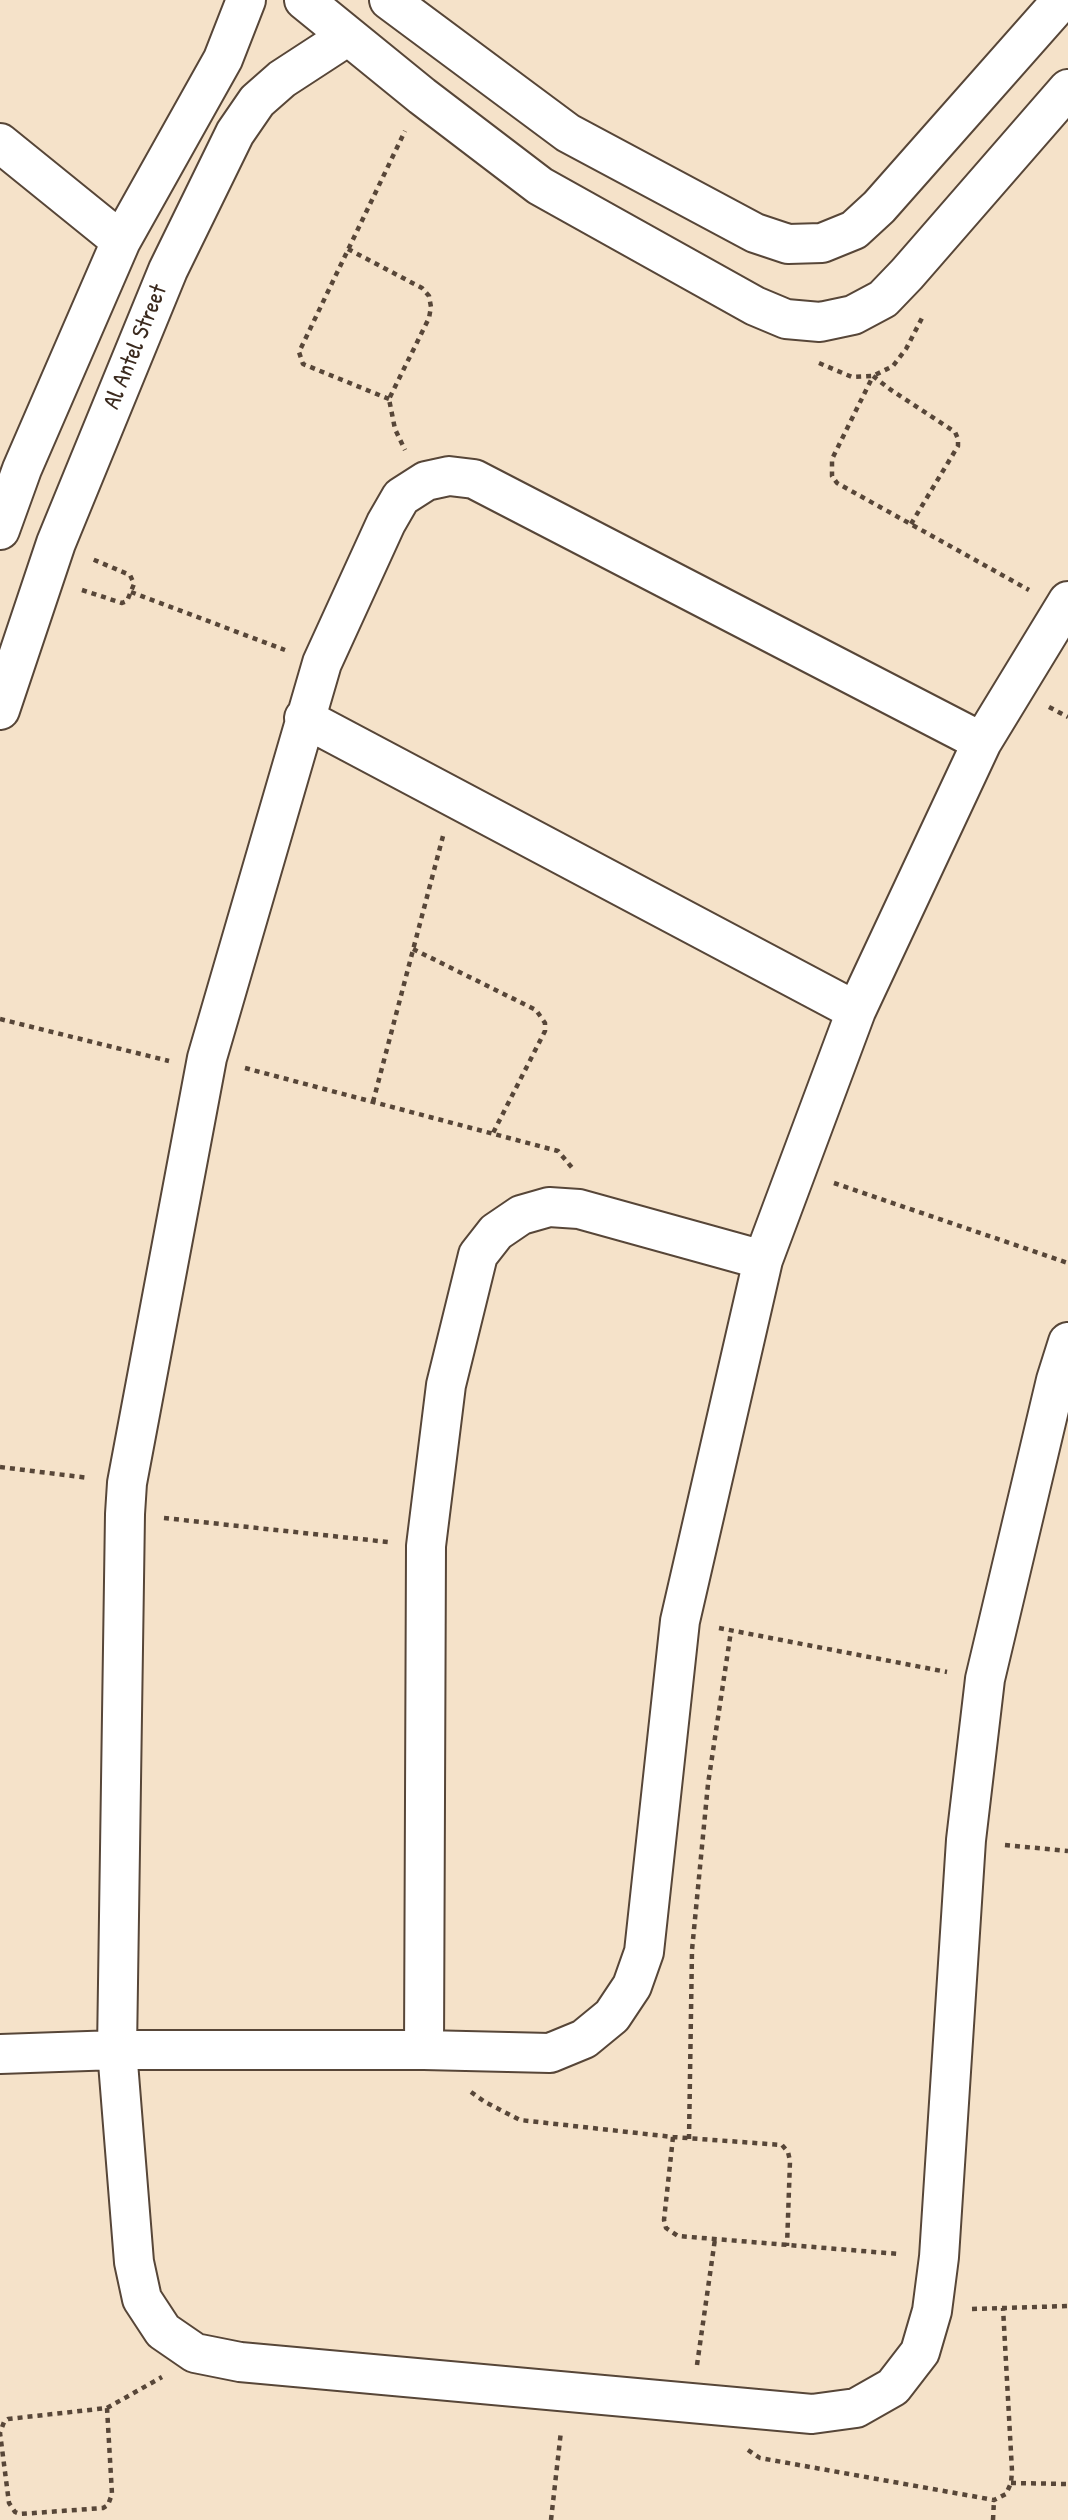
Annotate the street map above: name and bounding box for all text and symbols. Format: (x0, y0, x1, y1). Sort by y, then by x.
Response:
street label: Al Antel Street (98, 281, 174, 413)

